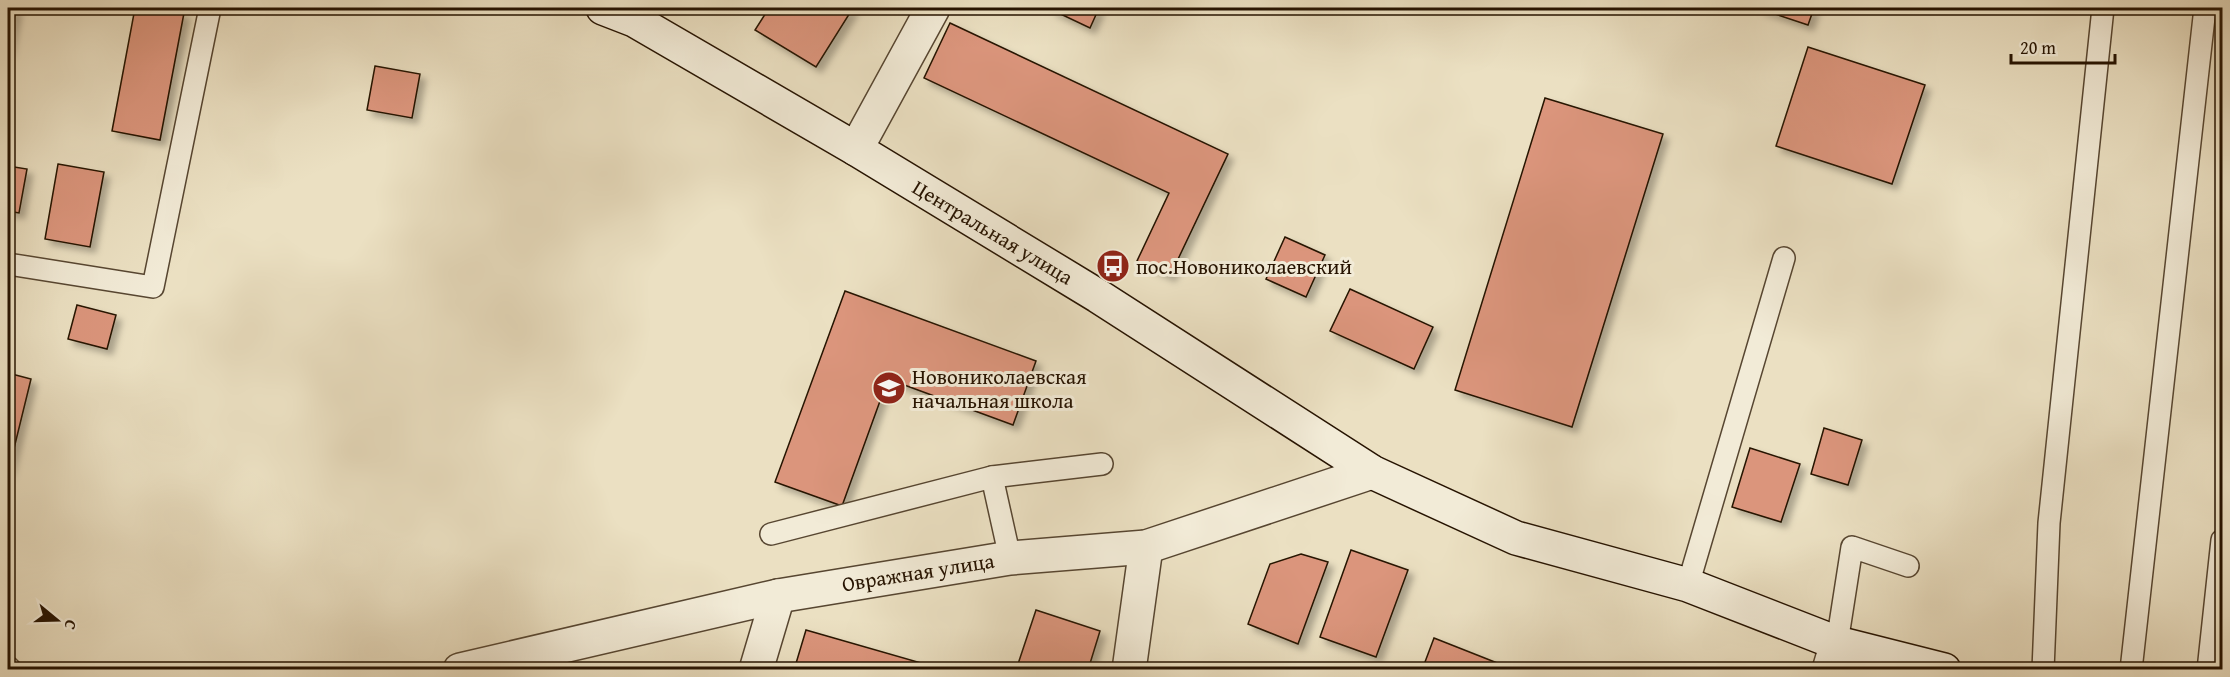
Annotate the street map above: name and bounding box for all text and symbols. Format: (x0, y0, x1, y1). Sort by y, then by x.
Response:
scale bar (2011, 27, 2114, 65)
text: 20 m (2020, 34, 2056, 61)
street label: Центральная улица (907, 172, 1079, 292)
bus stop icon: пос.Новониколаевский (1095, 248, 1131, 284)
place label: пос.Новониколаевский (1136, 251, 1352, 282)
place label: Новониколаевская начальная школа (912, 361, 1087, 416)
school or university icon: Новониколаевская начальная школа (871, 370, 907, 406)
street label: Овражная улица (840, 545, 996, 599)
north arrow (27, 590, 87, 650)
text: С (58, 617, 84, 633)

